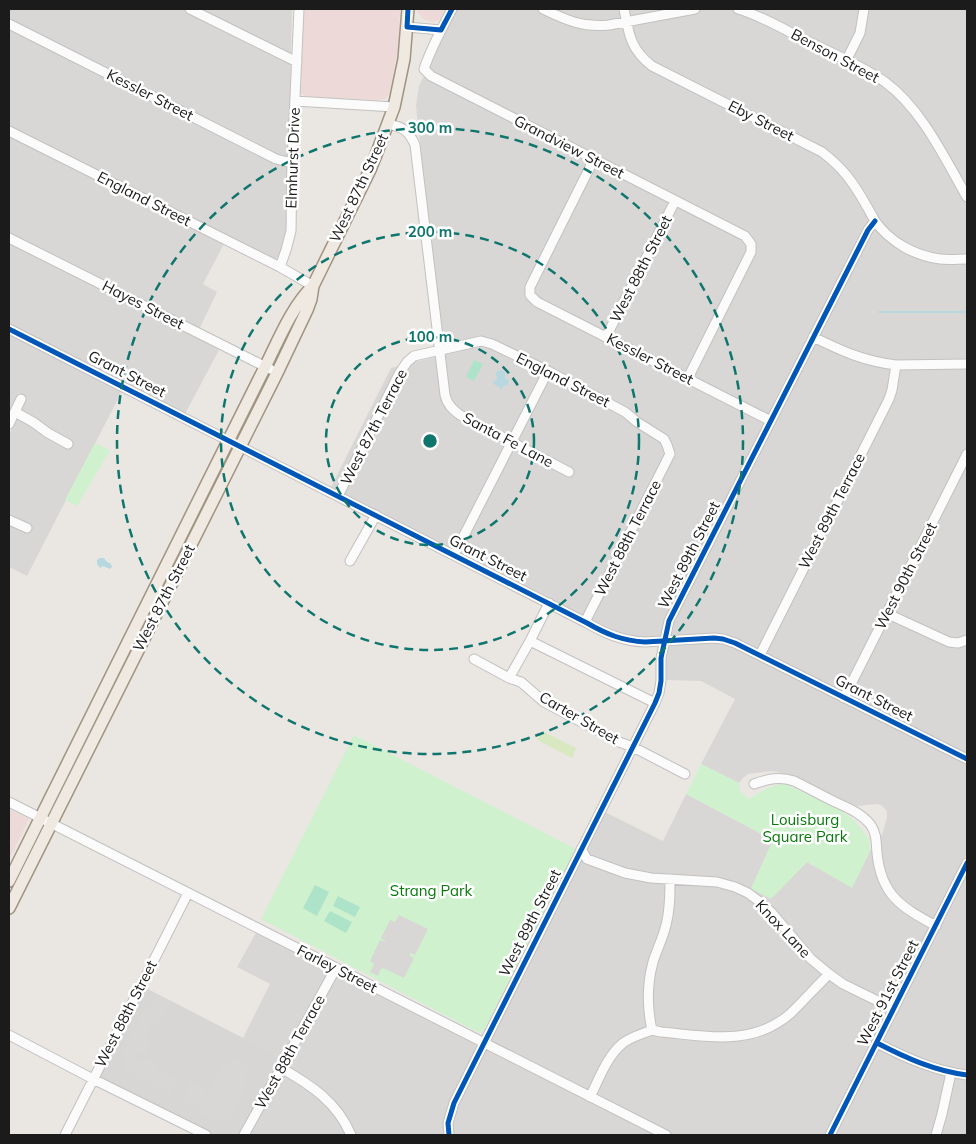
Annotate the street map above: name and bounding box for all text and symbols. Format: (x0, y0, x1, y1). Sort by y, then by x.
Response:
street label: Benson Street (788, 24, 883, 87)
street label: Kessler Street (104, 65, 197, 125)
street label: Eby Street (725, 96, 797, 145)
street label: Elmhurst Drive (281, 107, 304, 209)
street label: Grandview Street (511, 111, 628, 183)
text: 300 m (408, 118, 452, 137)
street label: West 87th Street (325, 130, 392, 245)
street label: England Street (94, 167, 194, 230)
street label: West 88th Street (605, 212, 676, 326)
text: 200 m (408, 222, 452, 241)
street label: Hayes Street (99, 276, 187, 333)
text: 100 m (408, 327, 452, 346)
street label: Kessler Street (604, 329, 697, 389)
street label: Grant Street (85, 346, 169, 401)
street label: England Street (513, 348, 613, 411)
street label: West 87th Terrace (336, 366, 411, 488)
street label: Santa Fe Lane (460, 408, 557, 471)
centre of rings (421, 432, 439, 450)
street label: West 89th Terrace (794, 450, 869, 572)
street label: West 88th Terrace (590, 477, 665, 599)
street label: West 89th Street (653, 498, 724, 612)
street label: West 90th Street (870, 519, 941, 633)
street label: Grant Street (446, 530, 530, 585)
street label: West 87th Street (128, 541, 199, 655)
street label: Grant Street (832, 670, 916, 725)
street label: Carter Street (536, 687, 623, 748)
park label: Louisburg Square Park (763, 810, 848, 846)
street label: West 89th Street (494, 866, 565, 980)
park label: Strang Park (390, 881, 472, 900)
street label: Knox Lane (752, 896, 815, 962)
street label: West 91st Street (853, 937, 922, 1049)
street label: Farley Street (294, 940, 381, 997)
street label: West 88th Street (90, 957, 161, 1071)
street label: West 88th Terrace (250, 991, 329, 1112)

